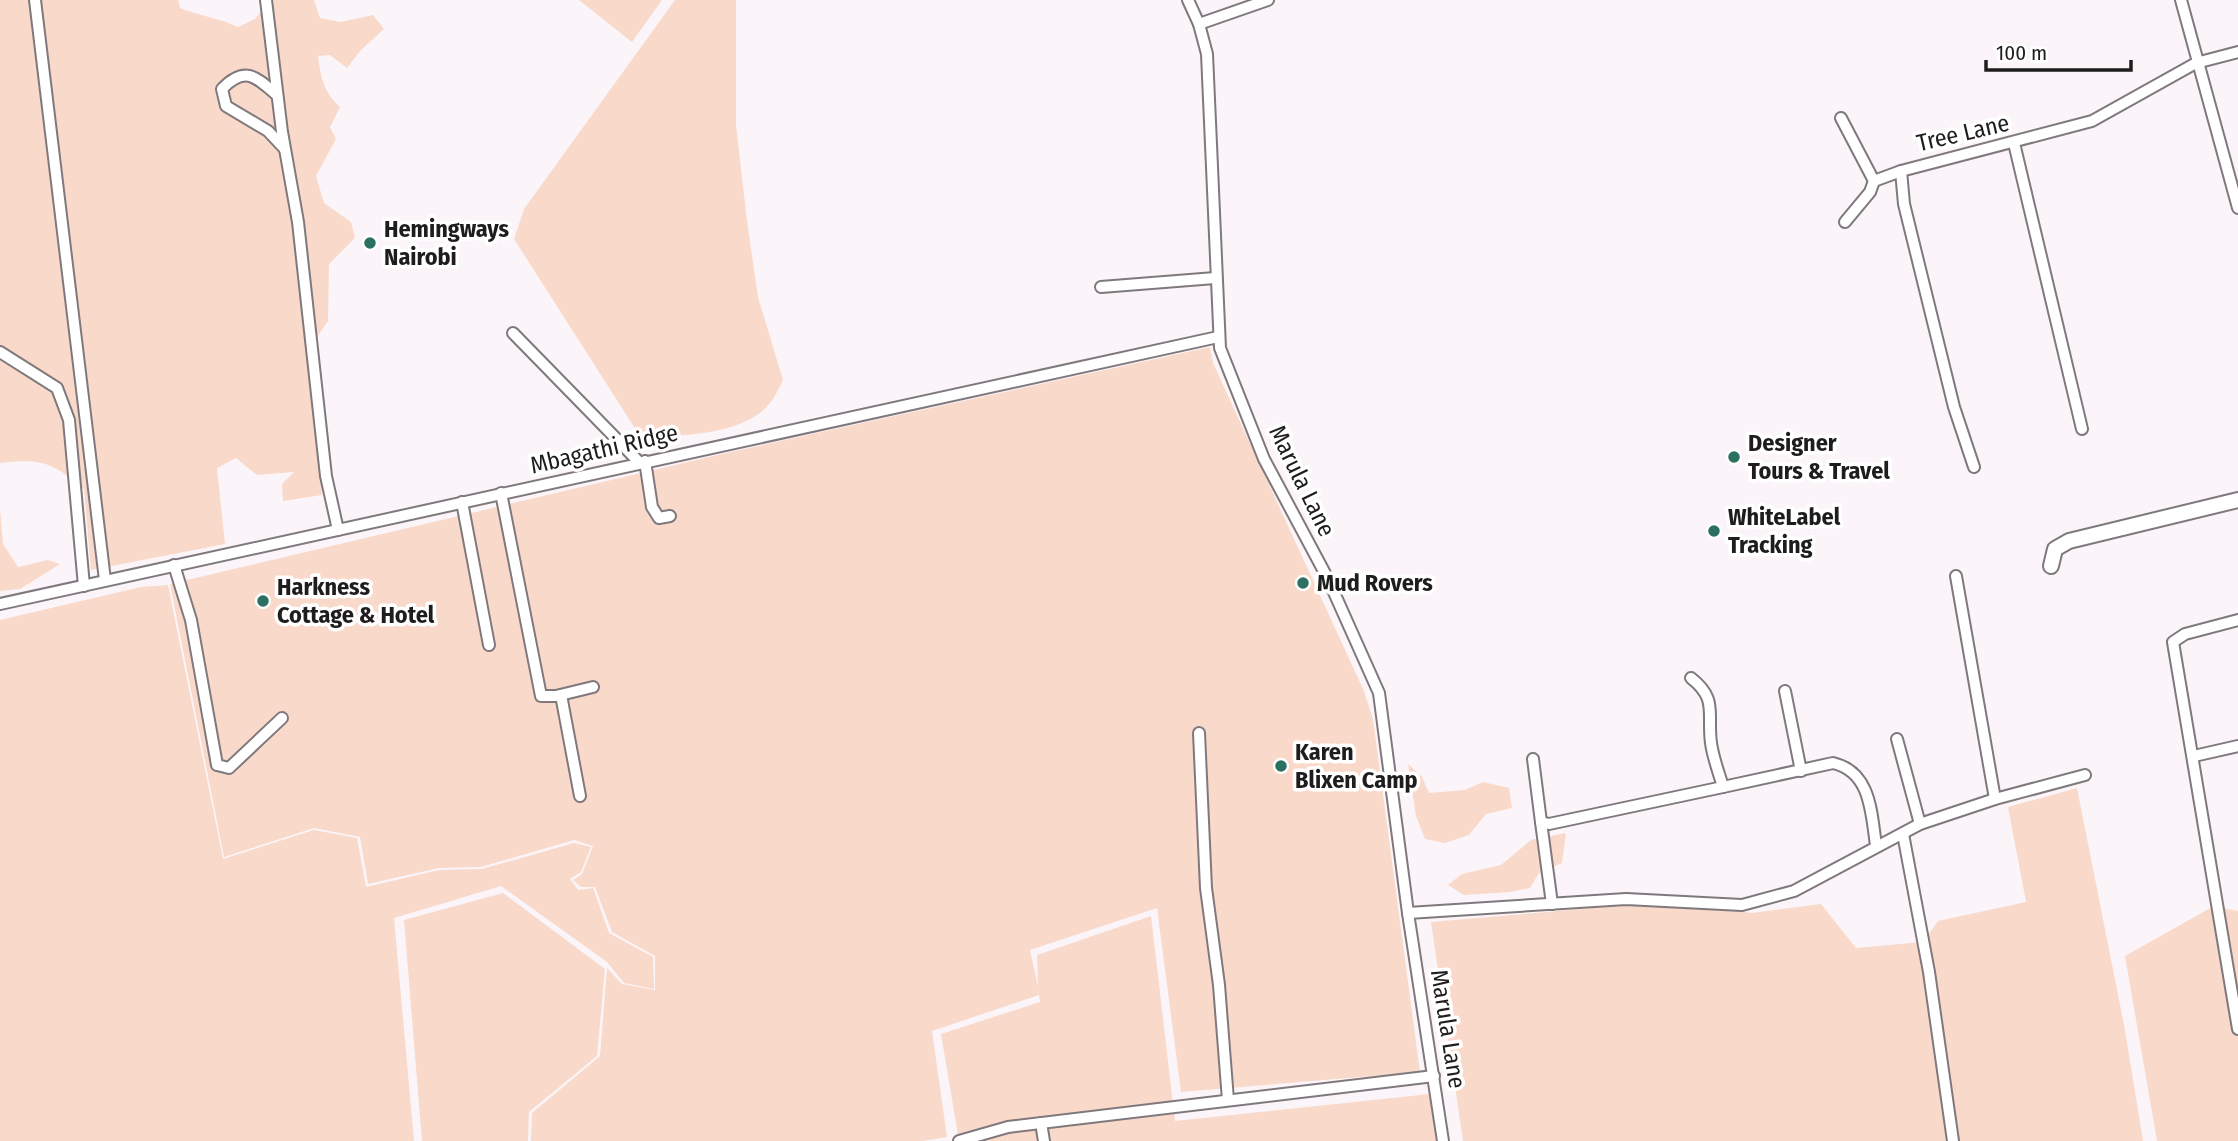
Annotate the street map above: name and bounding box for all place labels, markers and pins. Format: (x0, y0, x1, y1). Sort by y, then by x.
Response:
place label: Hemingways Nairobi (384, 215, 510, 271)
marker: Hemingways Nairobi (362, 235, 378, 251)
place label: Designer Tours & Travel (1748, 429, 1890, 485)
marker: Designer Tours & Travel (1726, 449, 1742, 465)
place label: WhiteLabel Tracking (1728, 503, 1841, 559)
marker: WhiteLabel Tracking (1706, 523, 1722, 539)
place label: Mud Rovers (1317, 569, 1433, 597)
place label: Harkness Cottage & Hotel (277, 573, 435, 629)
marker: Mud Rovers (1295, 575, 1311, 591)
marker: Harkness Cottage & Hotel (255, 593, 271, 609)
place label: Karen Blixen Camp (1295, 738, 1417, 794)
marker: Karen Blixen Camp (1273, 758, 1289, 774)

